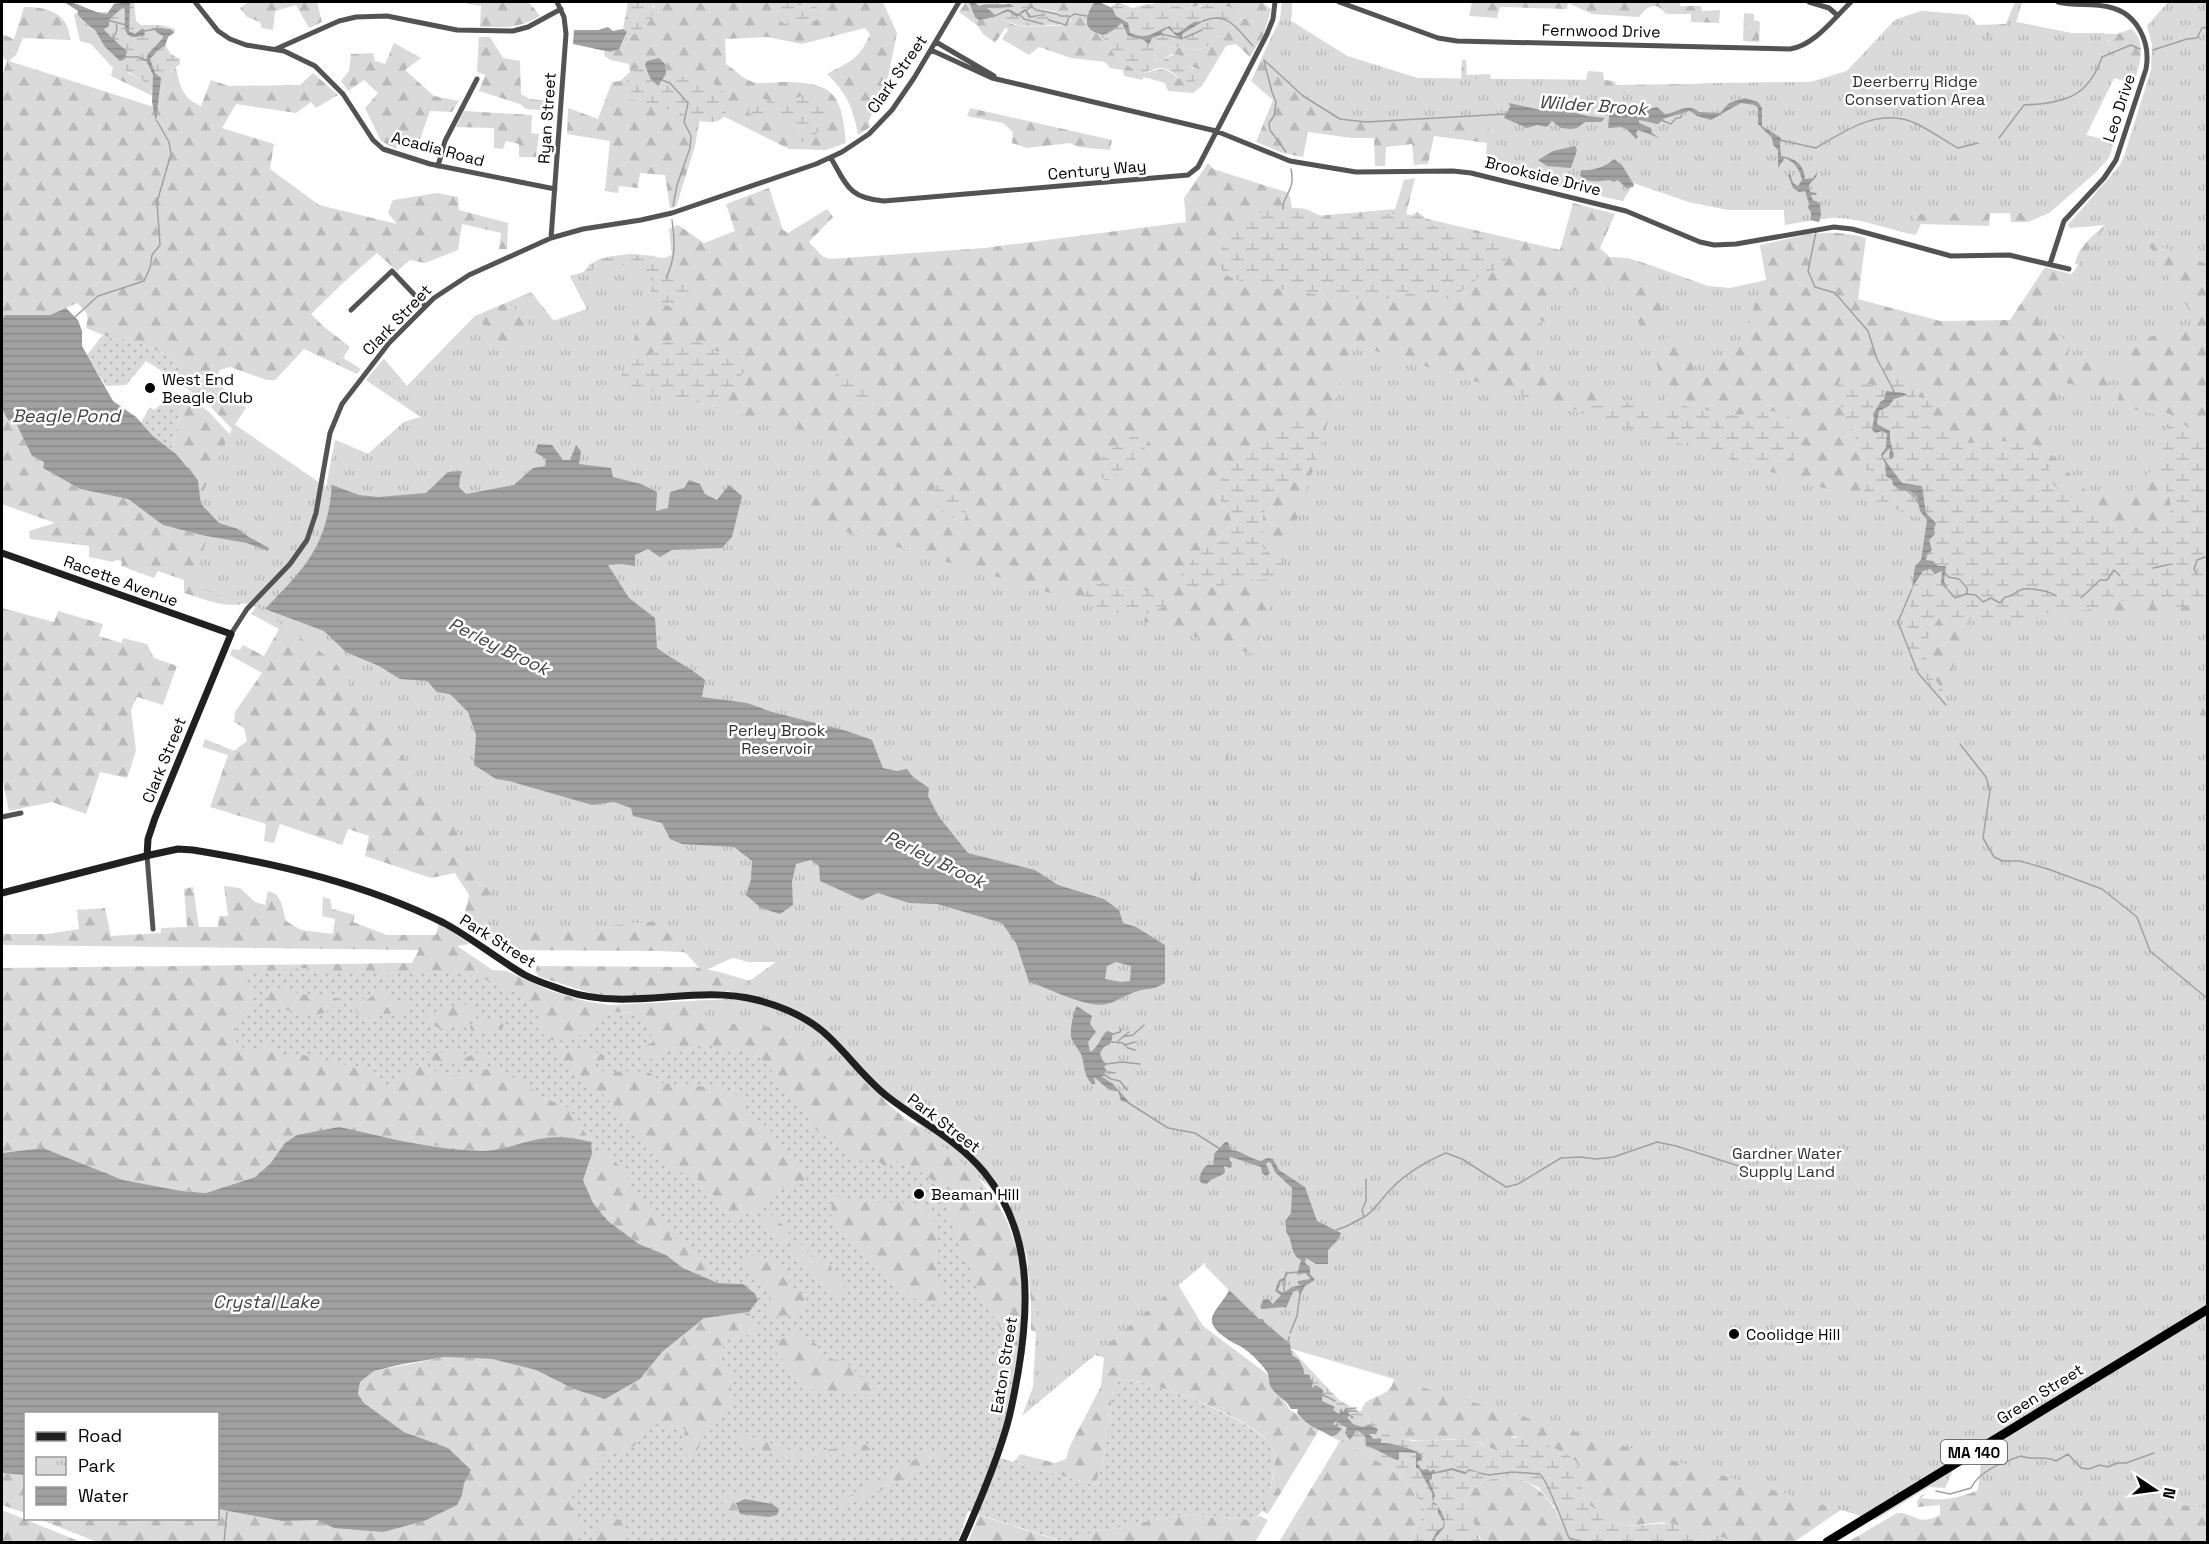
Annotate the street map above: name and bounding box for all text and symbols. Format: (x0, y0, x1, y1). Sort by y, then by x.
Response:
street label: Fernwood Drive (1541, 19, 1661, 43)
street label: Clark Street (862, 31, 932, 117)
street label: Ryan Street (533, 71, 561, 165)
park label: Deerberry Ridge Conservation Area (1845, 71, 1985, 110)
street label: Leo Drive (2098, 71, 2140, 145)
water label: Wilder Brook (1538, 90, 1650, 120)
street label: Acadia Road (389, 127, 487, 171)
street label: Brookside Drive (1483, 151, 1603, 201)
street label: Century Way (1047, 155, 1147, 185)
street label: Clark Street (358, 280, 436, 360)
place label: West End Beagle Club (162, 369, 253, 408)
marker: West End Beagle Club (143, 381, 157, 395)
water label: Beagle Pond (12, 404, 122, 427)
street label: Racette Avenue (61, 551, 181, 611)
water label: Perley Brook (445, 612, 555, 681)
street label: Clark Street (137, 714, 191, 806)
park label: Perley Brook Reservoir (729, 720, 826, 759)
water label: Perley Brook (881, 825, 991, 894)
street label: Park Street (456, 909, 540, 973)
street label: Park Street (903, 1089, 985, 1157)
park label: Gardner Water Supply Land (1732, 1143, 1842, 1182)
place label: Beaman Hill (931, 1184, 1019, 1205)
marker: Beaman Hill (912, 1187, 926, 1201)
water label: Crystal Lake (213, 1290, 320, 1313)
street label: Eaton Street (986, 1315, 1022, 1415)
place label: Coolidge Hill (1746, 1324, 1840, 1345)
marker: Coolidge Hill (1727, 1327, 1741, 1341)
street label: Green Street (1993, 1359, 2087, 1429)
legend (24, 1412, 219, 1520)
text: Road (78, 1424, 122, 1447)
road number: MA 140 (1941, 1440, 2007, 1464)
text: Park (78, 1454, 116, 1477)
north arrow (2125, 1460, 2185, 1520)
text: Water (78, 1484, 129, 1507)
text: N (2158, 1486, 2181, 1501)

